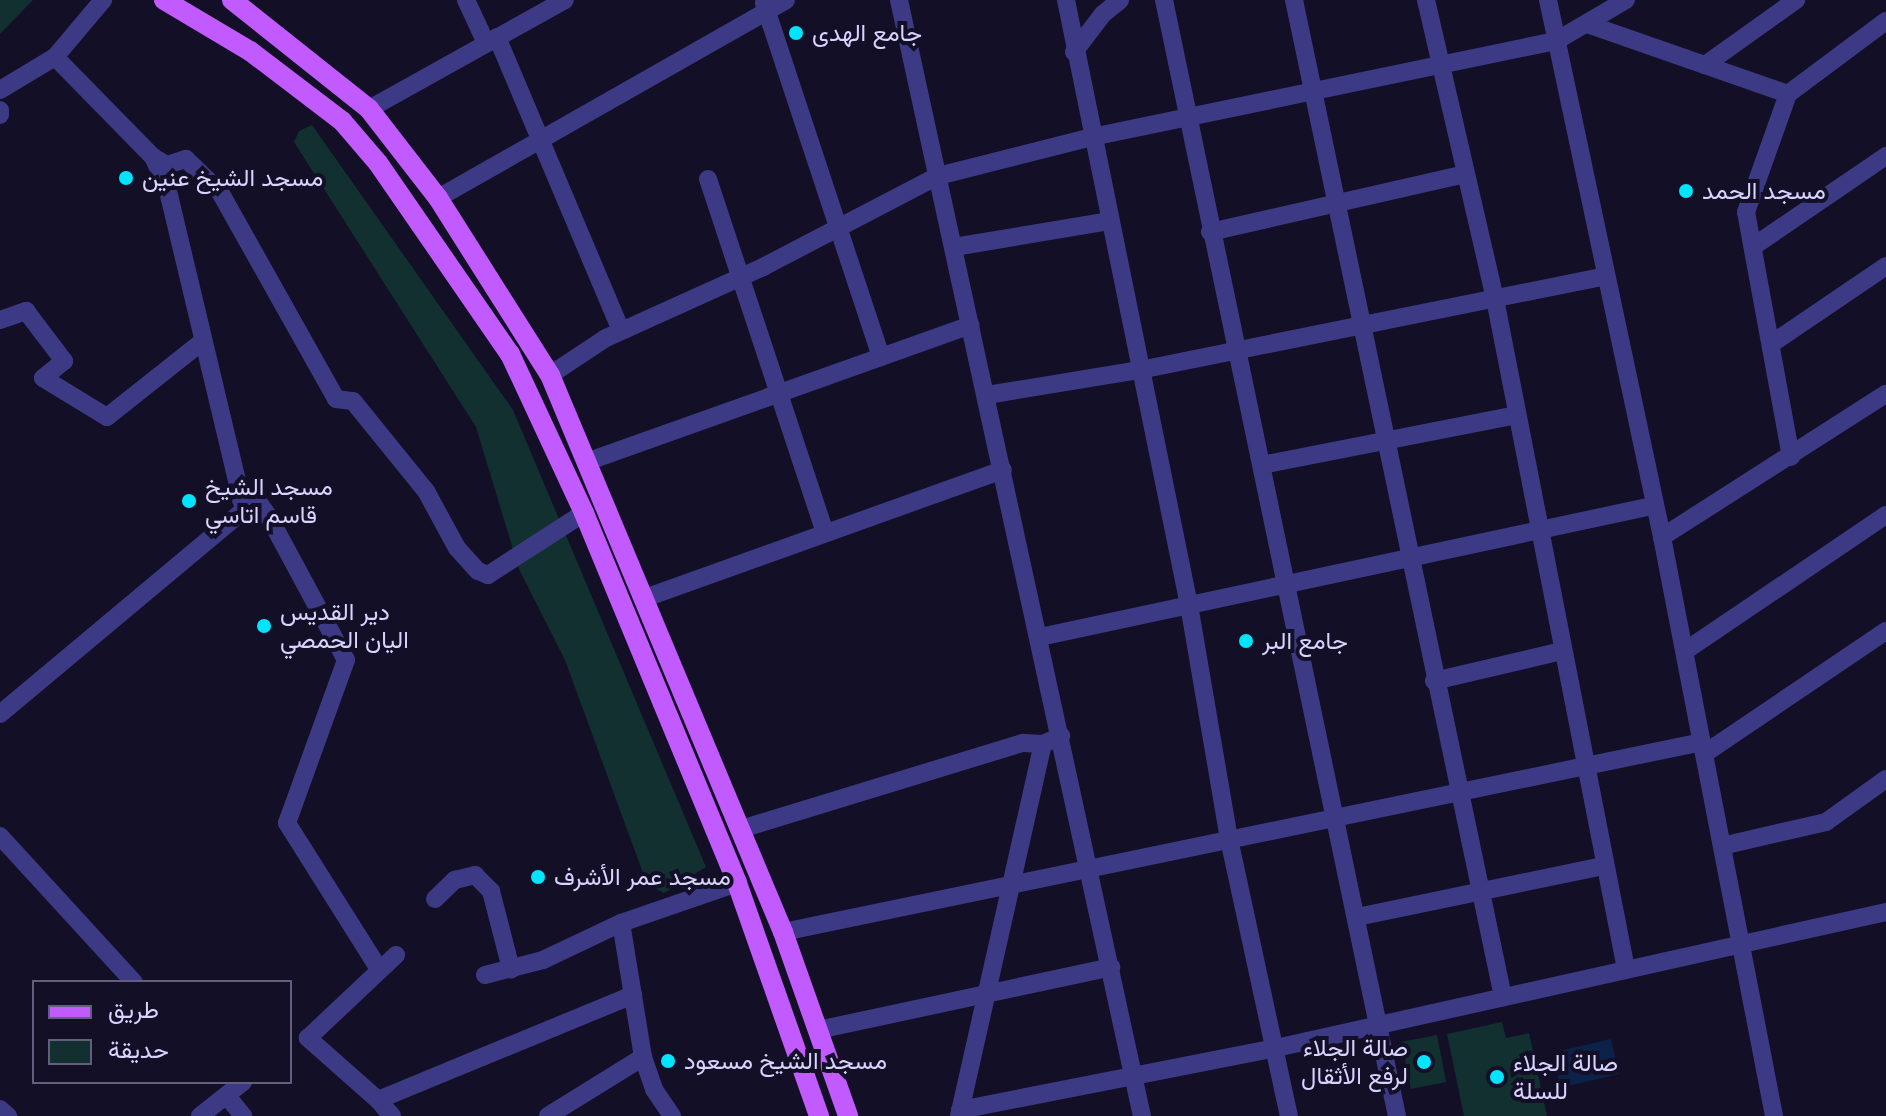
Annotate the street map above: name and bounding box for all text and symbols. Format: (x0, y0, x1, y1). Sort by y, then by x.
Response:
place label: جامع الهدى (812, 19, 922, 47)
marker: جامع الهدى (787, 24, 805, 42)
place label: مسجد الشيخ عنين (142, 164, 323, 192)
marker: مسجد الشيخ عنين (117, 169, 135, 187)
place label: مسجد الحمد (1702, 177, 1826, 205)
marker: مسجد الحمد (1677, 182, 1695, 200)
place label: مسجد الشيخ قاسم اتاسي (205, 473, 333, 529)
marker: مسجد الشيخ قاسم اتاسي (180, 492, 198, 510)
place label: دير القديس اليان الحمصي (280, 598, 409, 654)
marker: دير القديس اليان الحمصي (255, 617, 273, 635)
place label: جامع البر (1262, 627, 1348, 655)
marker: جامع البر (1237, 632, 1255, 650)
place label: مسجد عمر الأشرف (554, 863, 731, 891)
marker: مسجد عمر الأشرف (529, 868, 547, 886)
legend (32, 980, 292, 1084)
text: طريق (108, 994, 159, 1024)
text: حديقة (108, 1034, 169, 1064)
place label: صالة الجلاء لرفع الأثقال (1301, 1034, 1408, 1090)
place label: مسجد الشيخ مسعود (684, 1047, 887, 1075)
place label: صالة الجلاء للسلة (1513, 1049, 1618, 1105)
marker: مسجد الشيخ مسعود (659, 1052, 677, 1070)
marker: صالة الجلاء لرفع الأثقال (1415, 1053, 1433, 1071)
marker: صالة الجلاء للسلة (1488, 1068, 1506, 1086)

